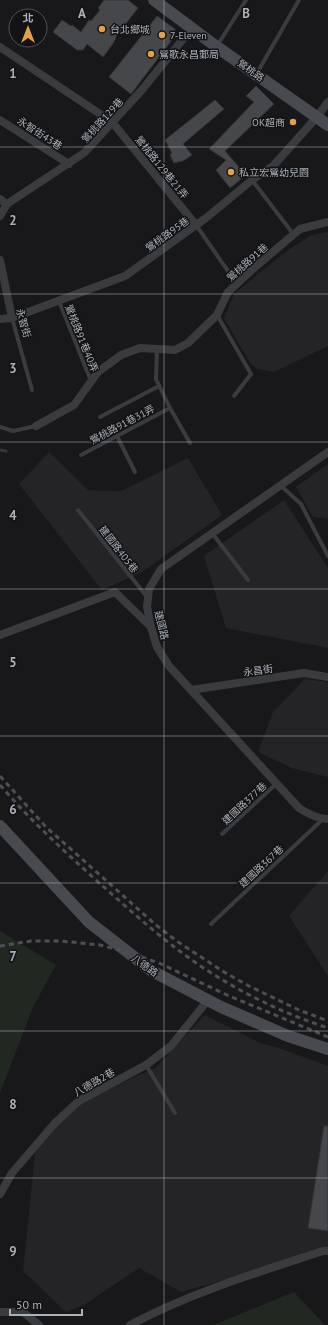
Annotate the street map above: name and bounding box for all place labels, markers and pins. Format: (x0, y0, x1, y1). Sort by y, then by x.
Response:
place label: 台北鄉城 (110, 23, 150, 36)
marker: 台北鄉城 (97, 24, 107, 34)
place label: 7-Eleven (170, 29, 207, 42)
marker: 7-Eleven (157, 30, 167, 40)
place label: 鶯歌永昌郵局 (159, 48, 219, 61)
marker: 鶯歌永昌郵局 (146, 49, 156, 59)
place label: OK超商 (252, 116, 285, 129)
marker: OK超商 (288, 117, 298, 127)
place label: 私立宏鶯幼兒園 (239, 166, 309, 179)
marker: 私立宏鶯幼兒園 (226, 167, 236, 177)

